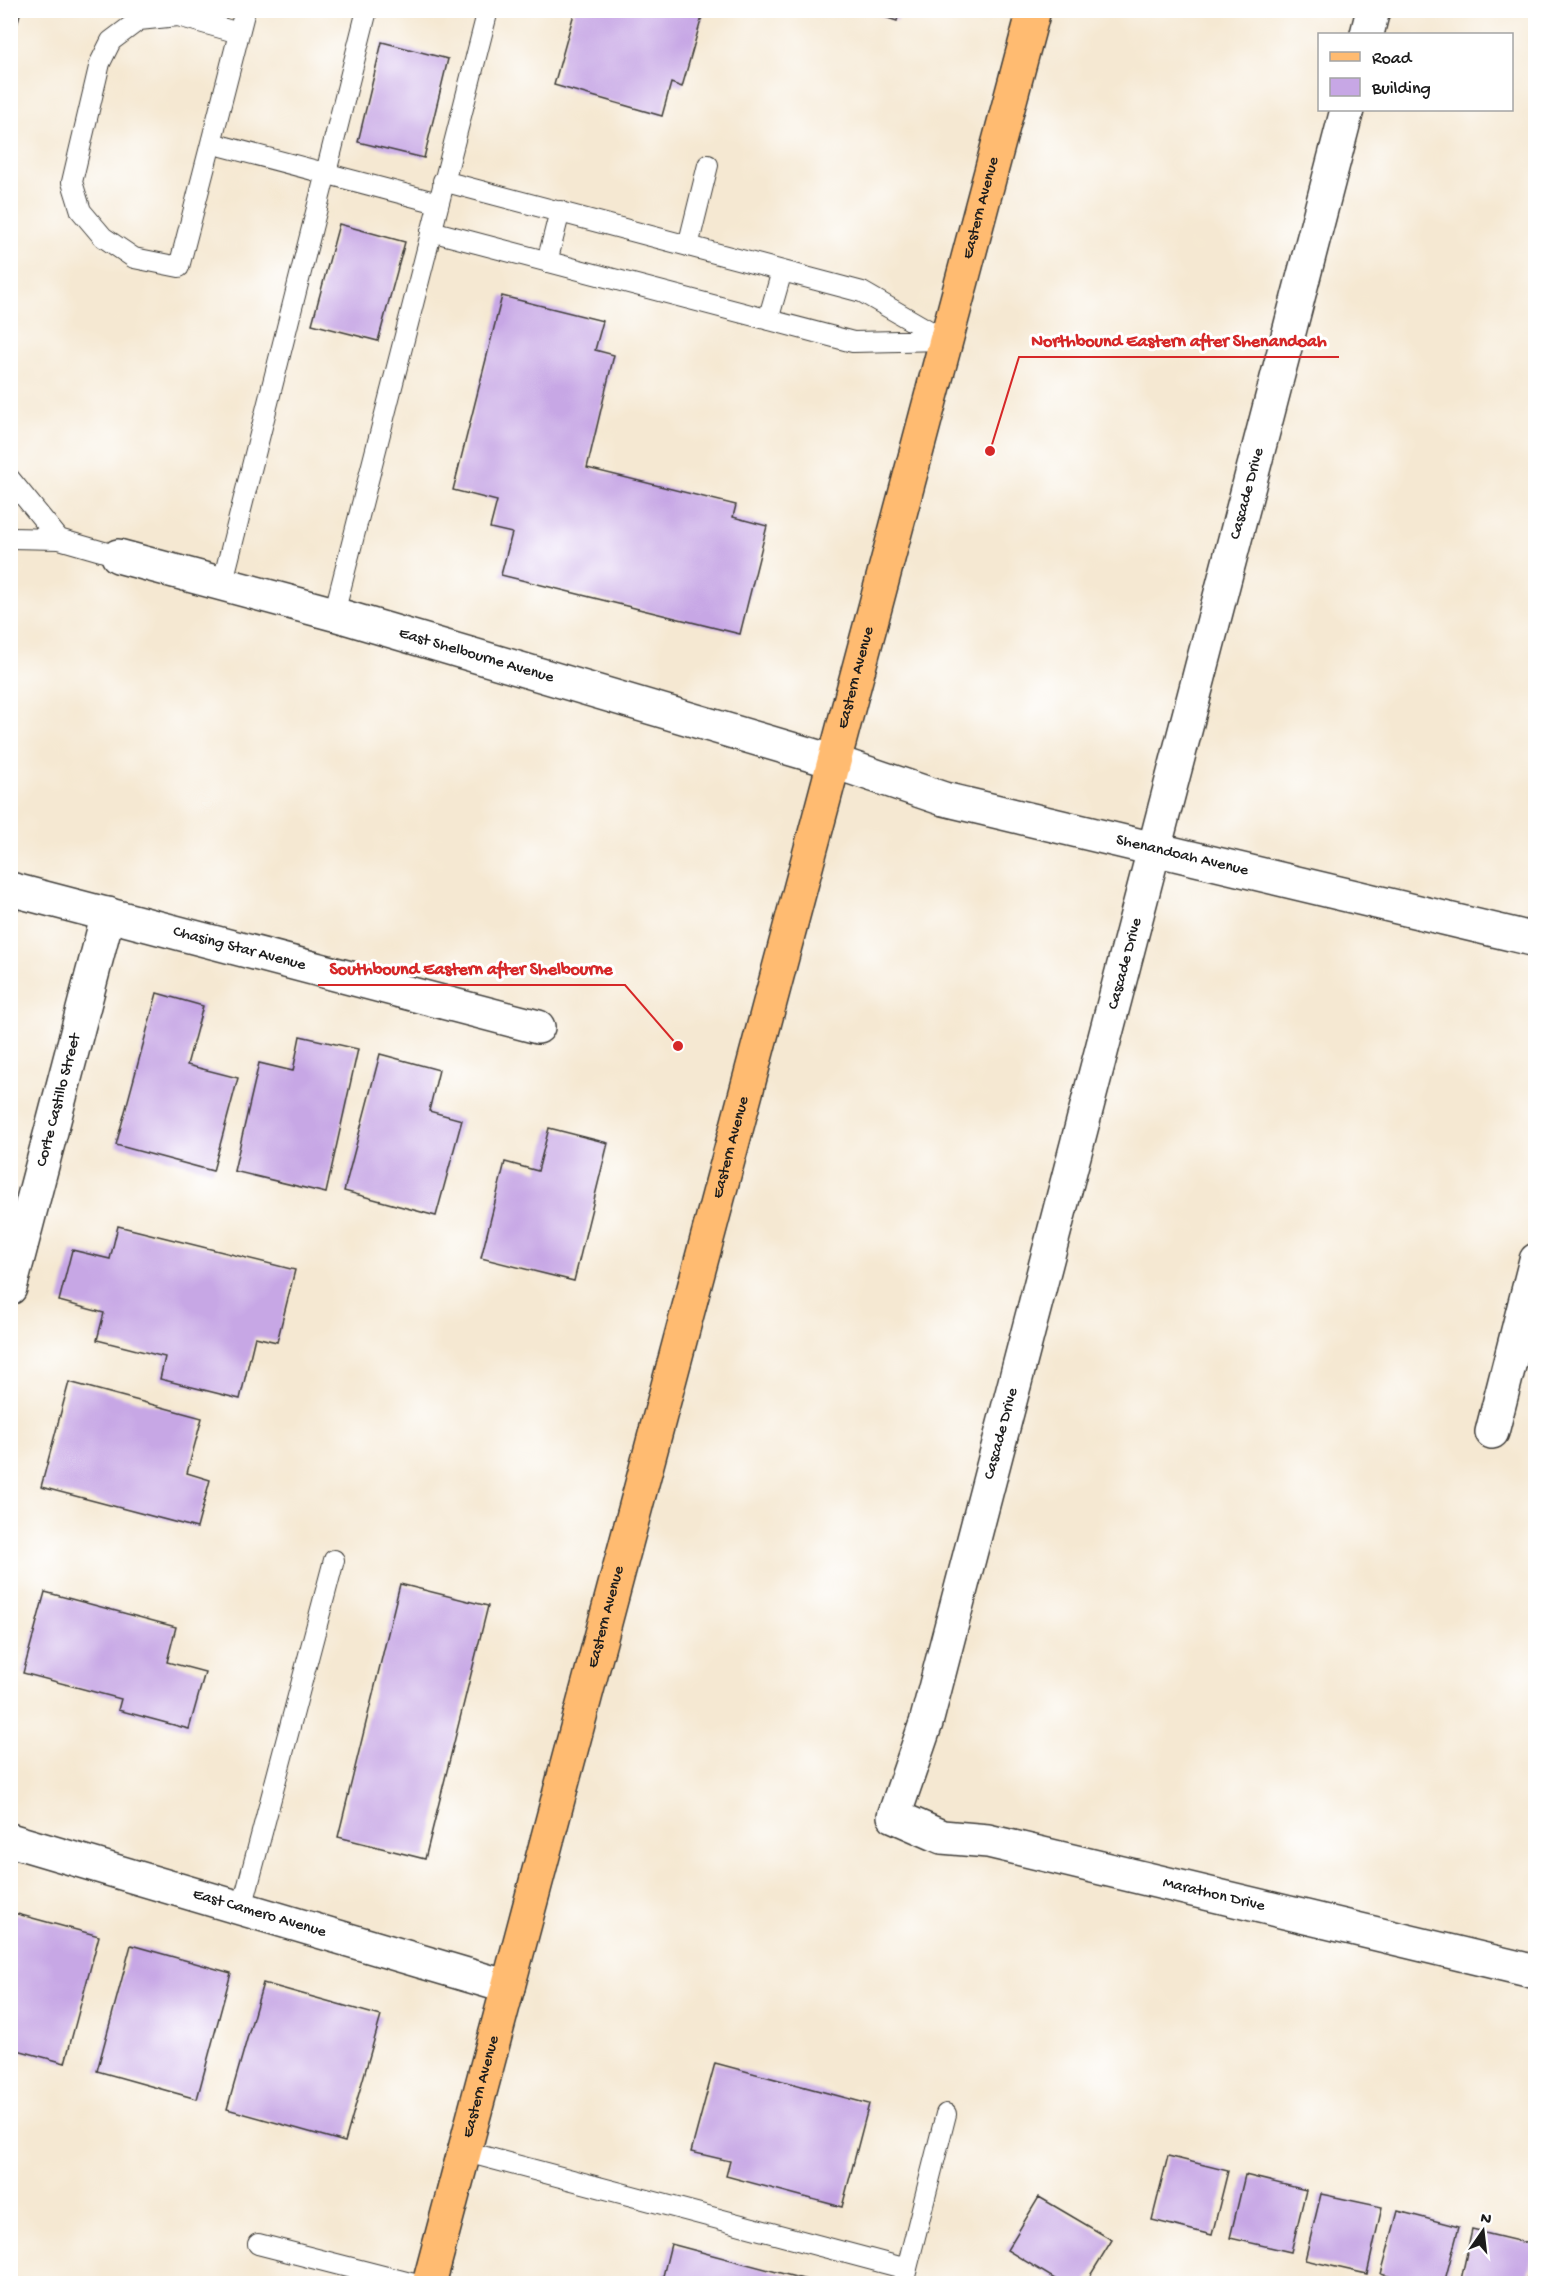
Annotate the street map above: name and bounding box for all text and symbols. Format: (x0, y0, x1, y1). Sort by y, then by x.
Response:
legend (1318, 33, 1513, 111)
text: Road (1372, 49, 1413, 70)
text: Building (1371, 79, 1431, 100)
street label: Eastern Avenue (959, 154, 1004, 261)
callout: Northbound Eastern after Shenandoah (1019, 321, 1339, 357)
text: Northbound Eastern after Shenandoah (1031, 332, 1327, 353)
street label: Cascade Drive (1227, 445, 1270, 542)
street label: East Shelbourne Avenue (397, 624, 557, 688)
street label: Eastern Avenue (834, 624, 879, 731)
street label: Shenandoah Avenue (1114, 831, 1251, 881)
street label: Cascade Drive (1105, 915, 1148, 1012)
street label: Chasing Star Avenue (171, 922, 308, 976)
callout: Southbound Eastern after Shelbourne (318, 949, 625, 985)
text: Southbound Eastern after Shelbourne (329, 960, 613, 981)
street label: Corte Castillo Street (33, 1030, 86, 1169)
street label: Eastern Avenue (709, 1094, 754, 1201)
street label: Cascade Drive (981, 1385, 1024, 1482)
street label: Eastern Avenue (584, 1563, 629, 1670)
street label: Marathon Drive (1161, 1874, 1267, 1916)
street label: East Camero Avenue (190, 1885, 329, 1942)
street label: Eastern Avenue (459, 2033, 504, 2140)
north arrow (1453, 2201, 1513, 2261)
text: N (1478, 2209, 1494, 2230)

